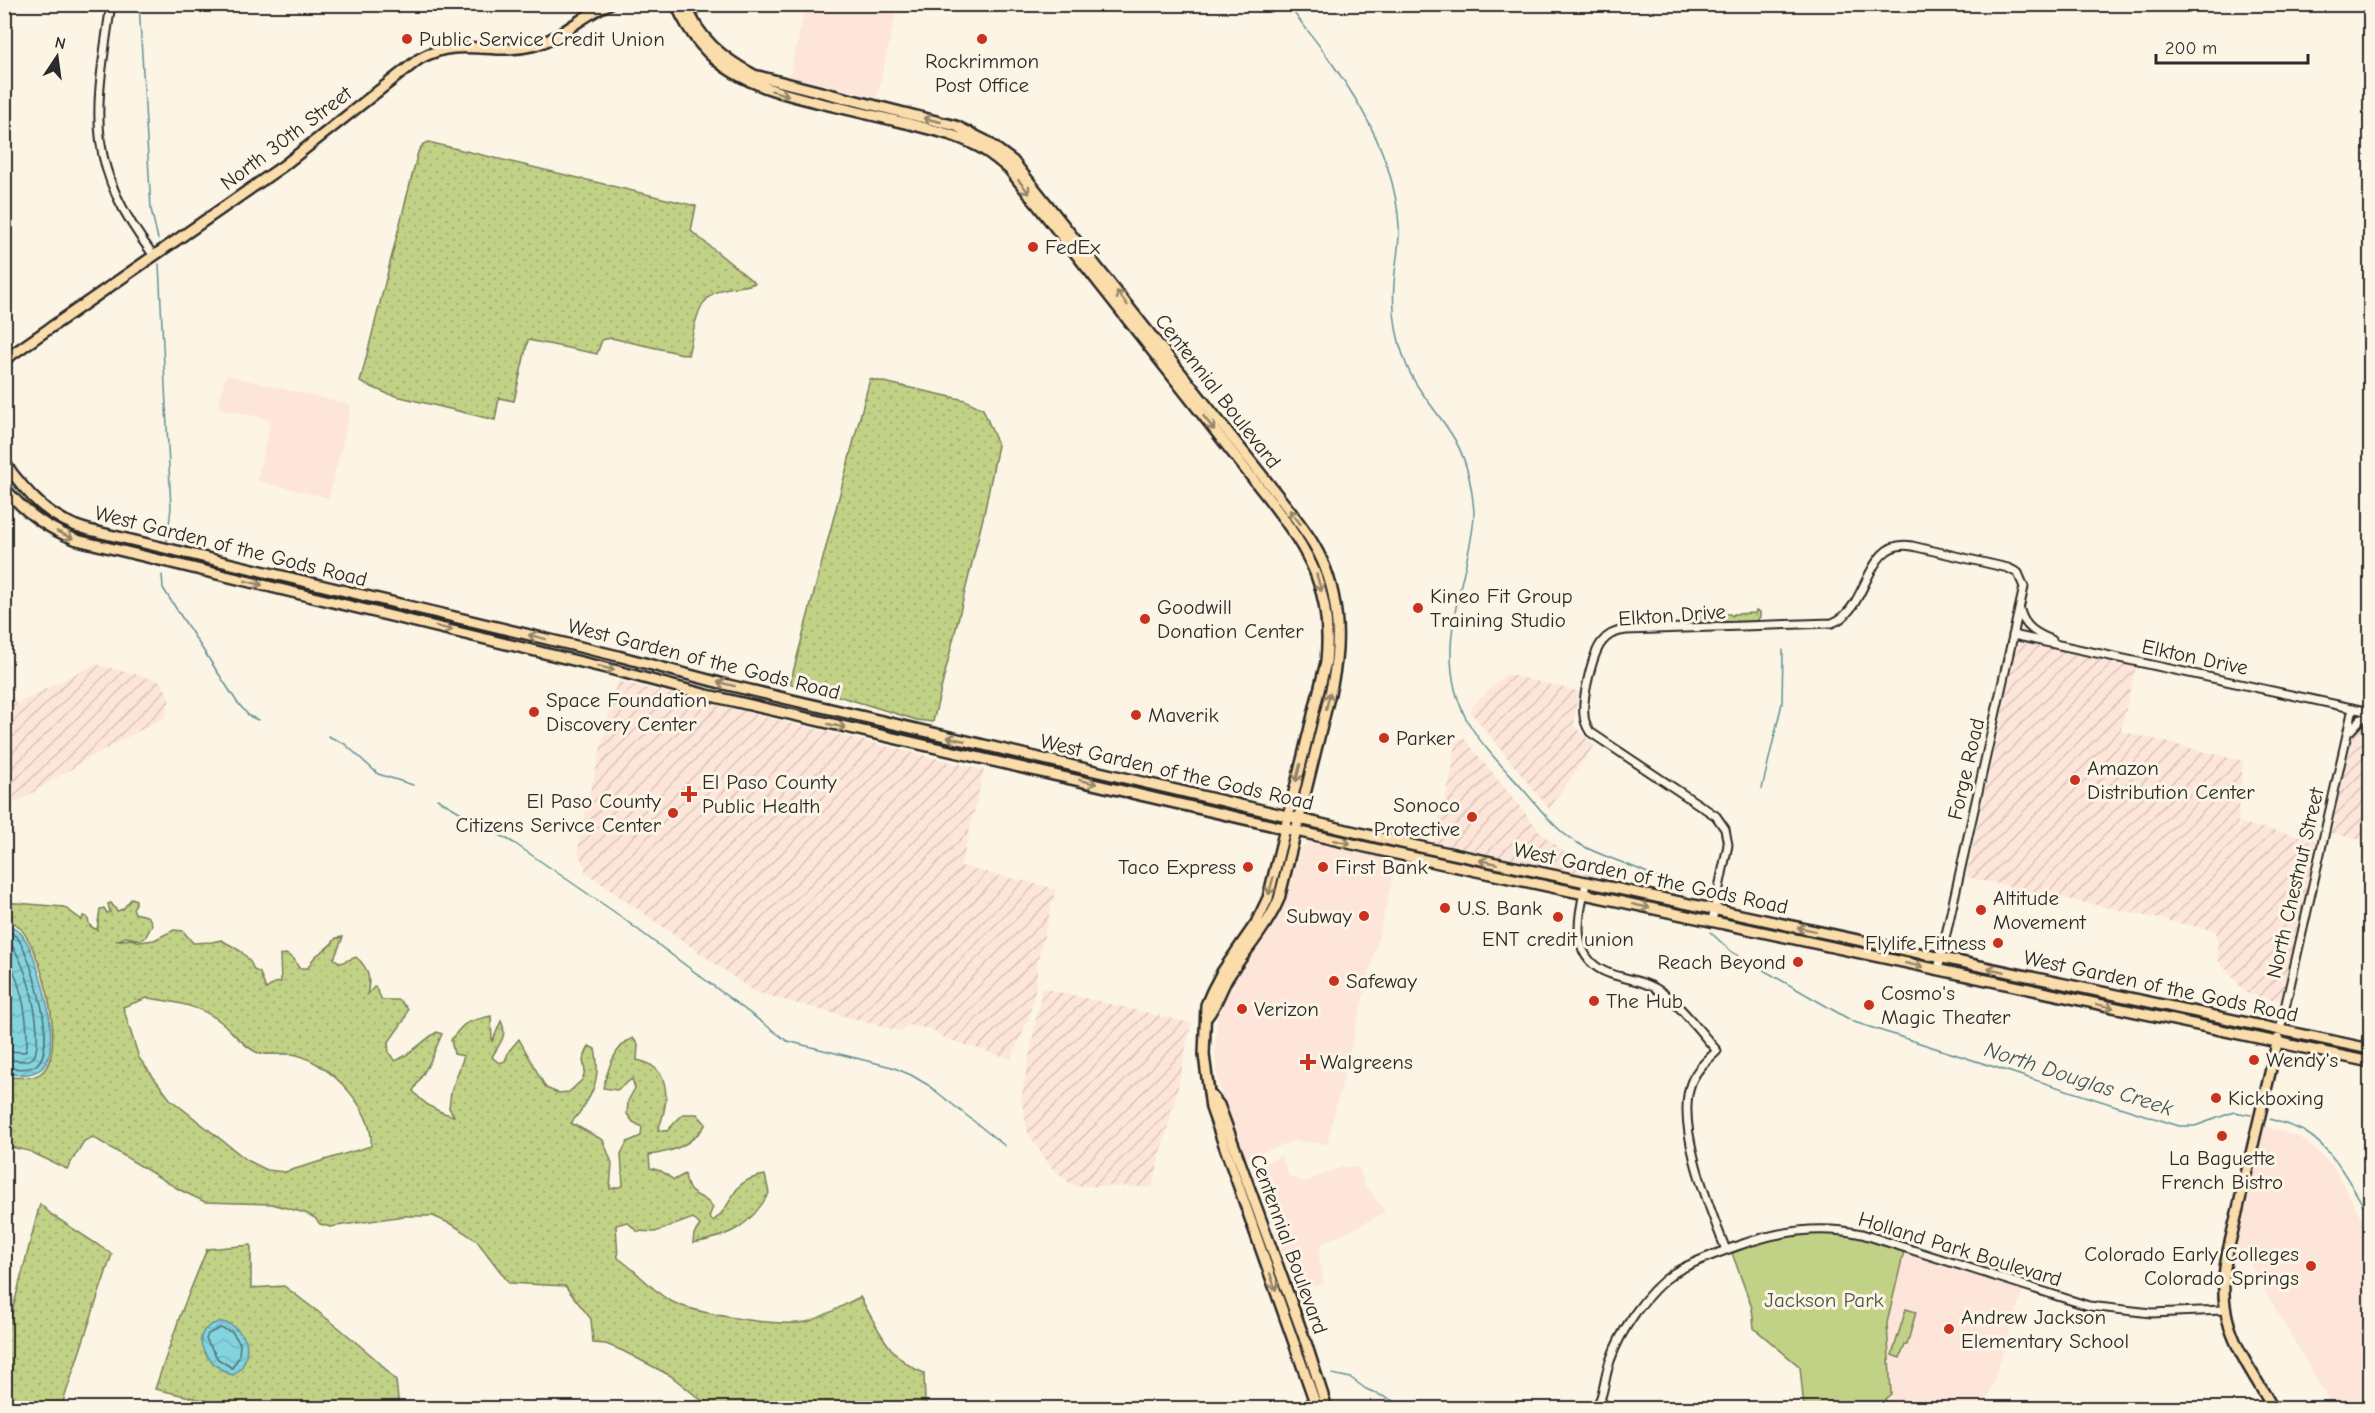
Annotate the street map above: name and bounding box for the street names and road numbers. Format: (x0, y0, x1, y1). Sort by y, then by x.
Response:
street label: North 30th Street (216, 80, 357, 195)
street label: Centennial Boulevard (1150, 309, 1286, 473)
street label: West Garden of the Gods Road (92, 500, 370, 592)
street label: Elkton Drive (1617, 599, 1727, 631)
street label: West Garden of the Gods Road (565, 613, 843, 705)
street label: Elkton Drive (2140, 634, 2250, 680)
street label: Forge Road (1943, 716, 1989, 822)
street label: West Garden of the Gods Road (1038, 729, 1316, 815)
street label: North Chestnut Street (2261, 784, 2329, 981)
street label: West Garden of the Gods Road (1512, 837, 1790, 919)
street label: West Garden of the Gods Road (2022, 945, 2300, 1027)
street label: Centennial Boulevard (1245, 1151, 1333, 1337)
street label: Holland Park Boulevard (1855, 1207, 2065, 1291)

